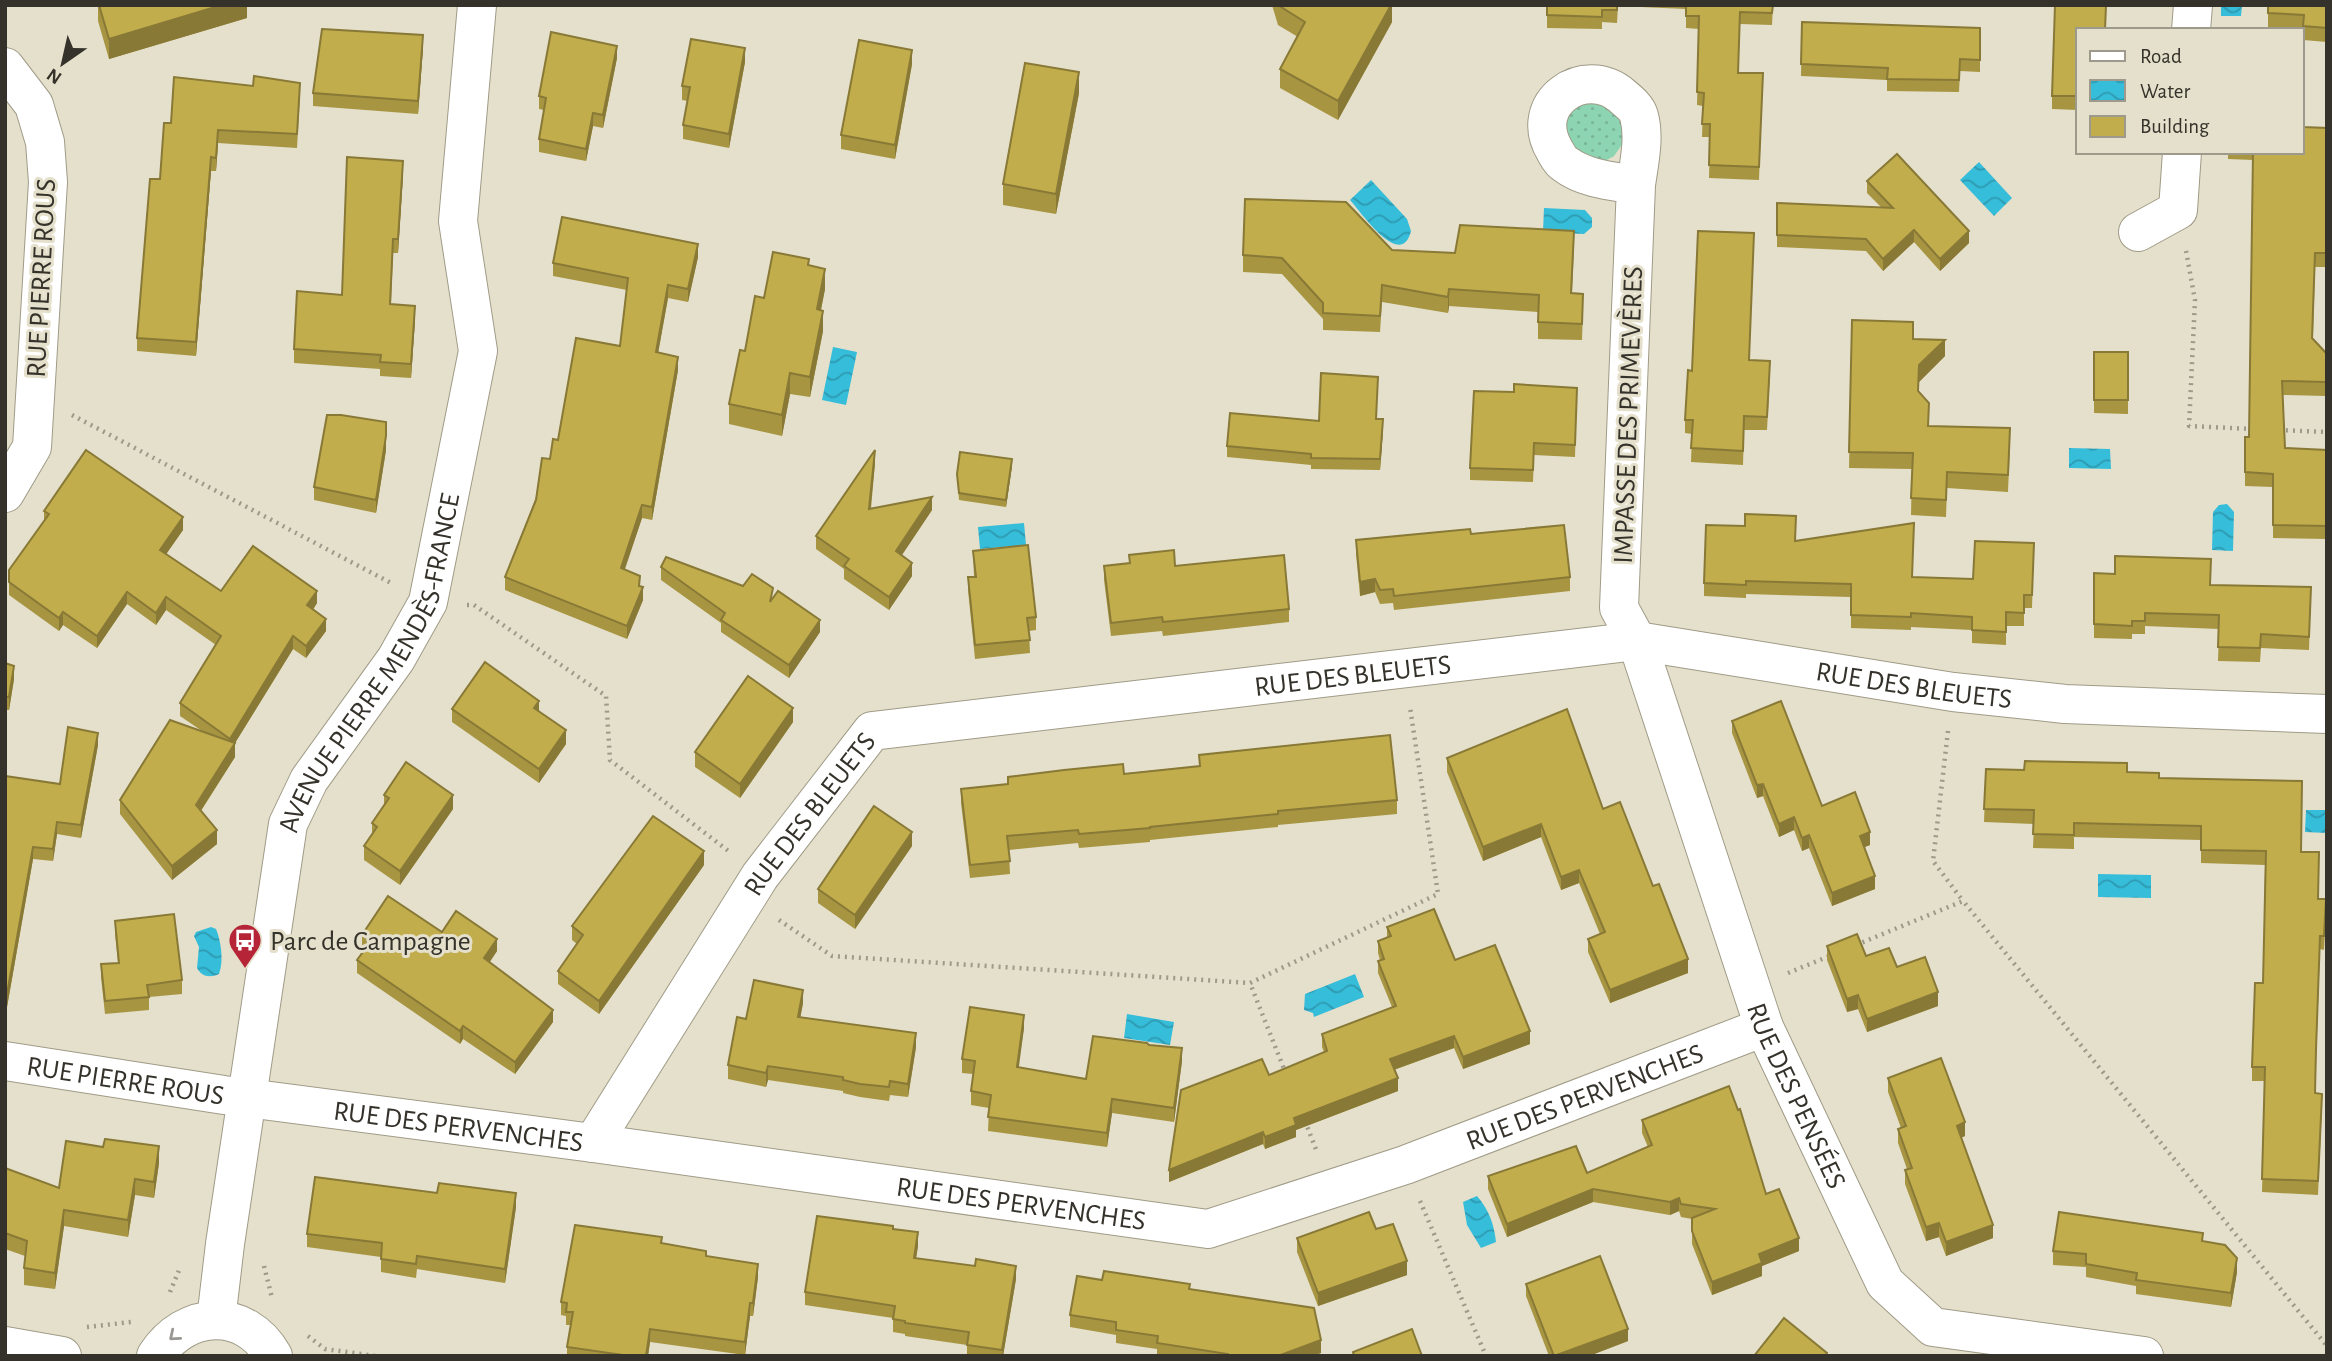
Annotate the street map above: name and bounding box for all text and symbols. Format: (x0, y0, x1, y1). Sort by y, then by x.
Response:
north arrow (28, 28, 98, 98)
legend (2076, 28, 2304, 154)
text: Road (2140, 46, 2182, 67)
text: N (44, 64, 65, 87)
text: Water (2140, 81, 2190, 102)
text: Building (2140, 116, 2210, 137)
street label: RUE PIERRE ROUS (23, 178, 61, 378)
street label: IMPASSE DES PRIMEVÈRES (1607, 266, 1648, 564)
street label: AVENUE PIERRE MENDÈS-FRANCE (275, 491, 465, 835)
street label: RUE DES BLEUETS (1253, 651, 1453, 702)
street label: RUE DES BLEUETS (1814, 658, 2013, 714)
street label: RUE DES BLEUETS (739, 728, 881, 901)
bus stop icon: Parc de Campagne (226, 921, 264, 970)
place label: Parc de Campagne (270, 928, 471, 956)
street label: RUE DES PENSÉES (1741, 1000, 1850, 1193)
street label: RUE DES PERVENCHES (1463, 1040, 1707, 1156)
street label: RUE PIERRE ROUS (25, 1053, 226, 1111)
street label: RUE DES PERVENCHES (332, 1097, 585, 1158)
street label: RUE DES PERVENCHES (894, 1174, 1147, 1236)
one-way arrow (170, 1327, 182, 1340)

